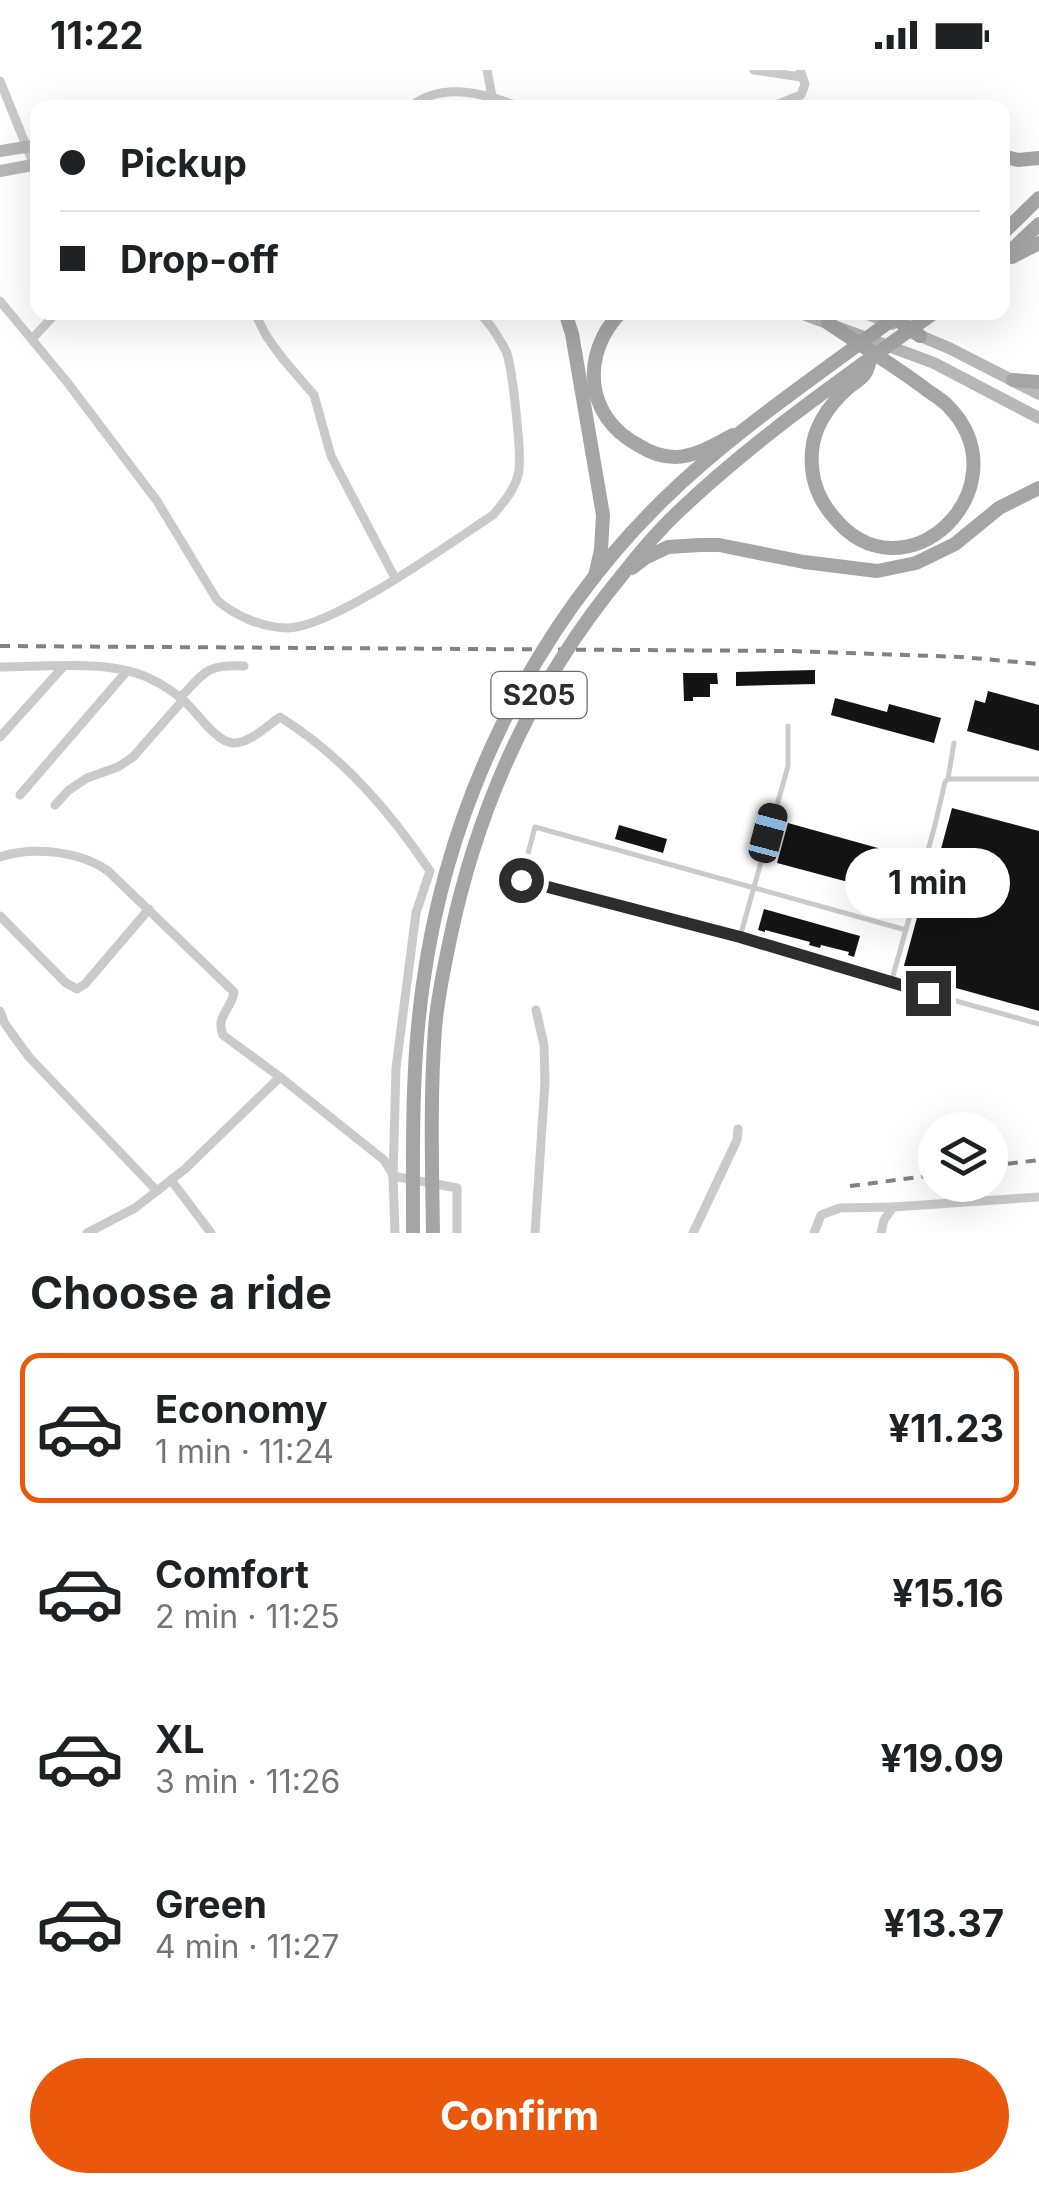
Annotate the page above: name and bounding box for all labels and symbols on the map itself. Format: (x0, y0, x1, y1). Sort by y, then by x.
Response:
road number: S205 (492, 672, 586, 718)
car (746, 800, 790, 866)
callout: 1 min (846, 848, 1010, 918)
route start (499, 858, 544, 903)
route end (906, 971, 951, 1016)

